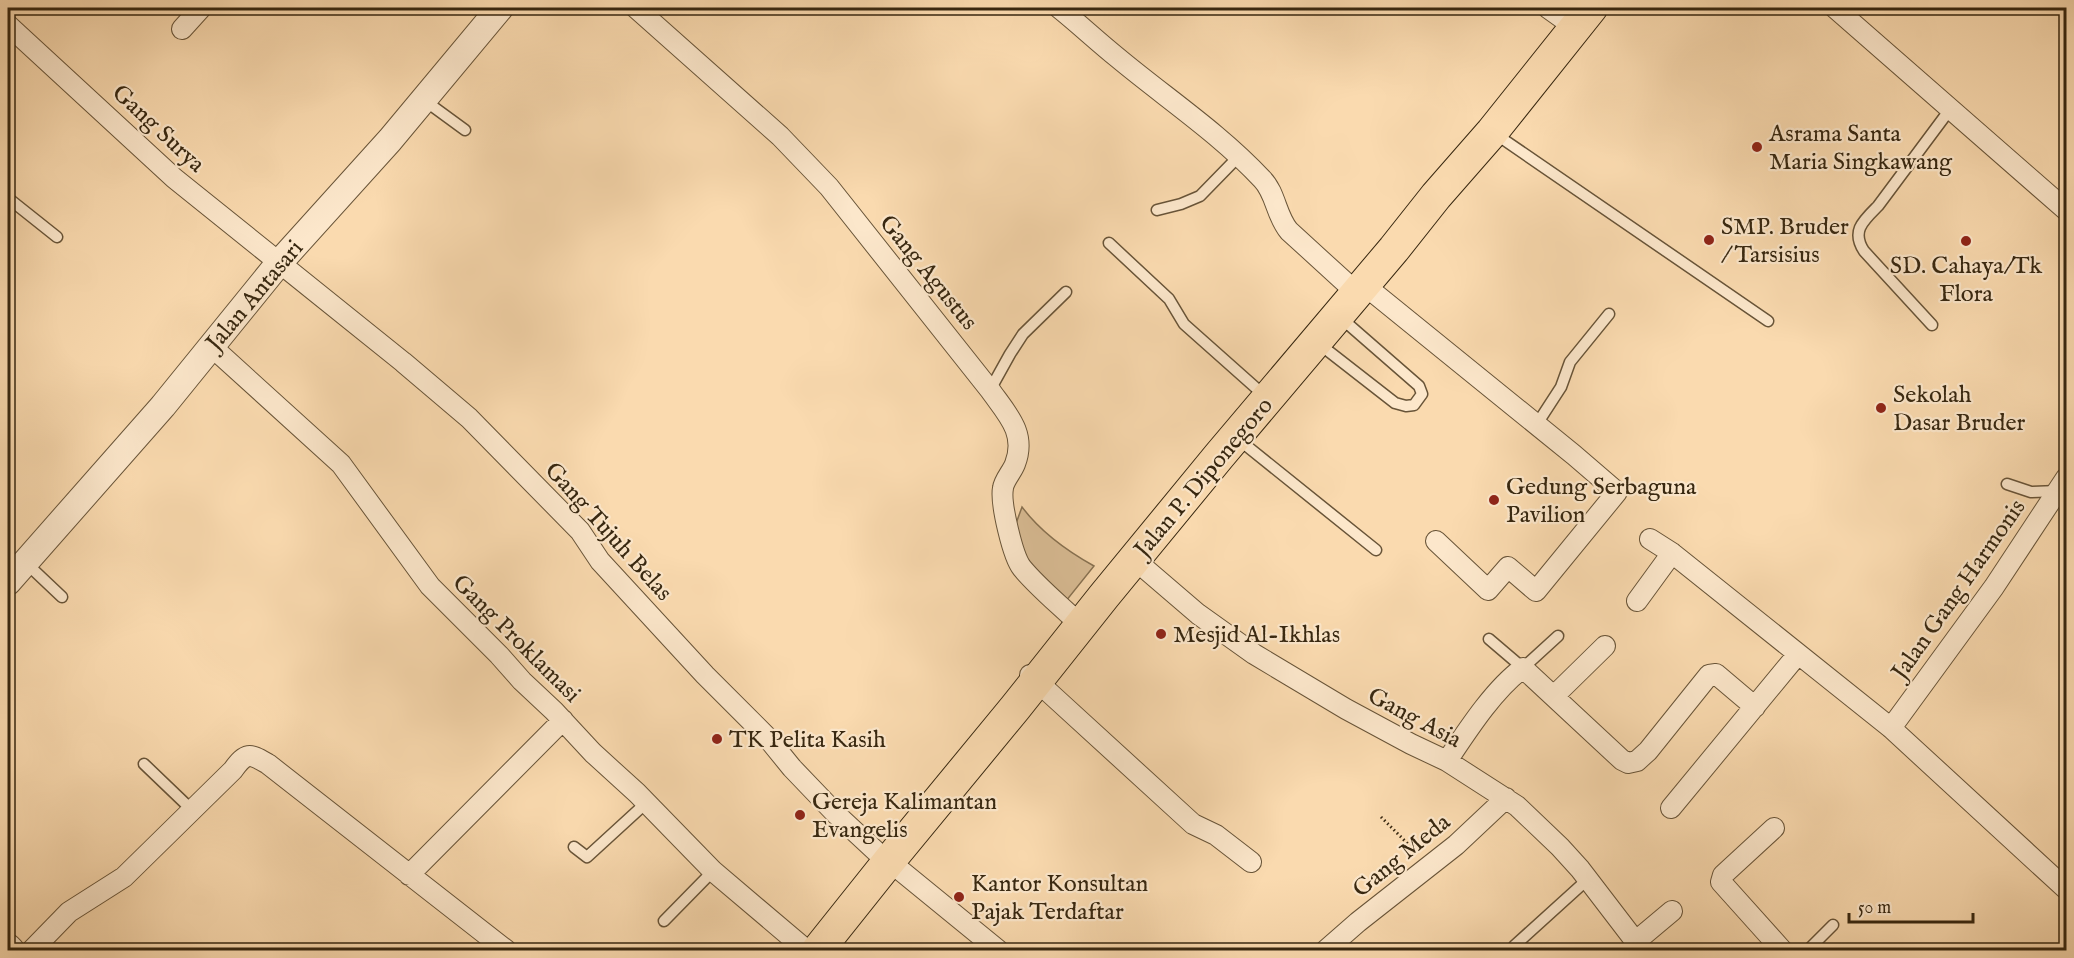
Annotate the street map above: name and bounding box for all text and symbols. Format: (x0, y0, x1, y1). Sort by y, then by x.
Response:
street label: Gang Surya (105, 78, 211, 180)
place label: Asrama Santa Maria Singkawang (1768, 119, 1953, 178)
marker: Asrama Santa Maria Singkawang (1750, 140, 1764, 154)
street label: Gang Agustus (872, 209, 984, 337)
place label: SMP. Bruder / Tarsisius (1721, 212, 1849, 271)
marker: SMP. Bruder / Tarsisius (1702, 233, 1716, 247)
street label: Jalan Antasari (198, 234, 311, 360)
marker: SD. Cahaya/Tk Flora (1959, 234, 1973, 248)
place label: SD. Cahaya/Tk Flora (1890, 251, 2042, 310)
place label: Sekolah Dasar Bruder (1893, 380, 2025, 439)
street label: Jalan P. Diponegoro (1126, 391, 1281, 567)
marker: Sekolah Dasar Bruder (1874, 401, 1888, 415)
street label: Gang Tujuh Belas (537, 456, 679, 608)
place label: Gedung Serbaguna Pavilion (1506, 472, 1697, 531)
marker: Gedung Serbaguna Pavilion (1487, 493, 1501, 507)
street label: Jalan Gang Harmonis (1884, 493, 2033, 689)
street label: Gang Proklamasi (445, 568, 587, 710)
place label: Mesjid Al-Ikhlas (1173, 620, 1340, 651)
marker: Mesjid Al-Ikhlas (1154, 627, 1168, 641)
street label: Gang Asia (1362, 681, 1467, 756)
place label: TK Pelita Kasih (729, 725, 886, 756)
marker: TK Pelita Kasih (710, 732, 724, 746)
place label: Gereja Kalimantan Evangelis (812, 787, 997, 846)
street label: Gang Meda (1347, 807, 1458, 905)
marker: Gereja Kalimantan Evangelis (793, 808, 807, 822)
place label: Kantor Konsultan Pajak Terdaftar (971, 869, 1148, 928)
scale bar (1849, 886, 1974, 924)
marker: Kantor Konsultan Pajak Terdaftar (952, 890, 966, 904)
text: 50 m (1858, 897, 1891, 920)

